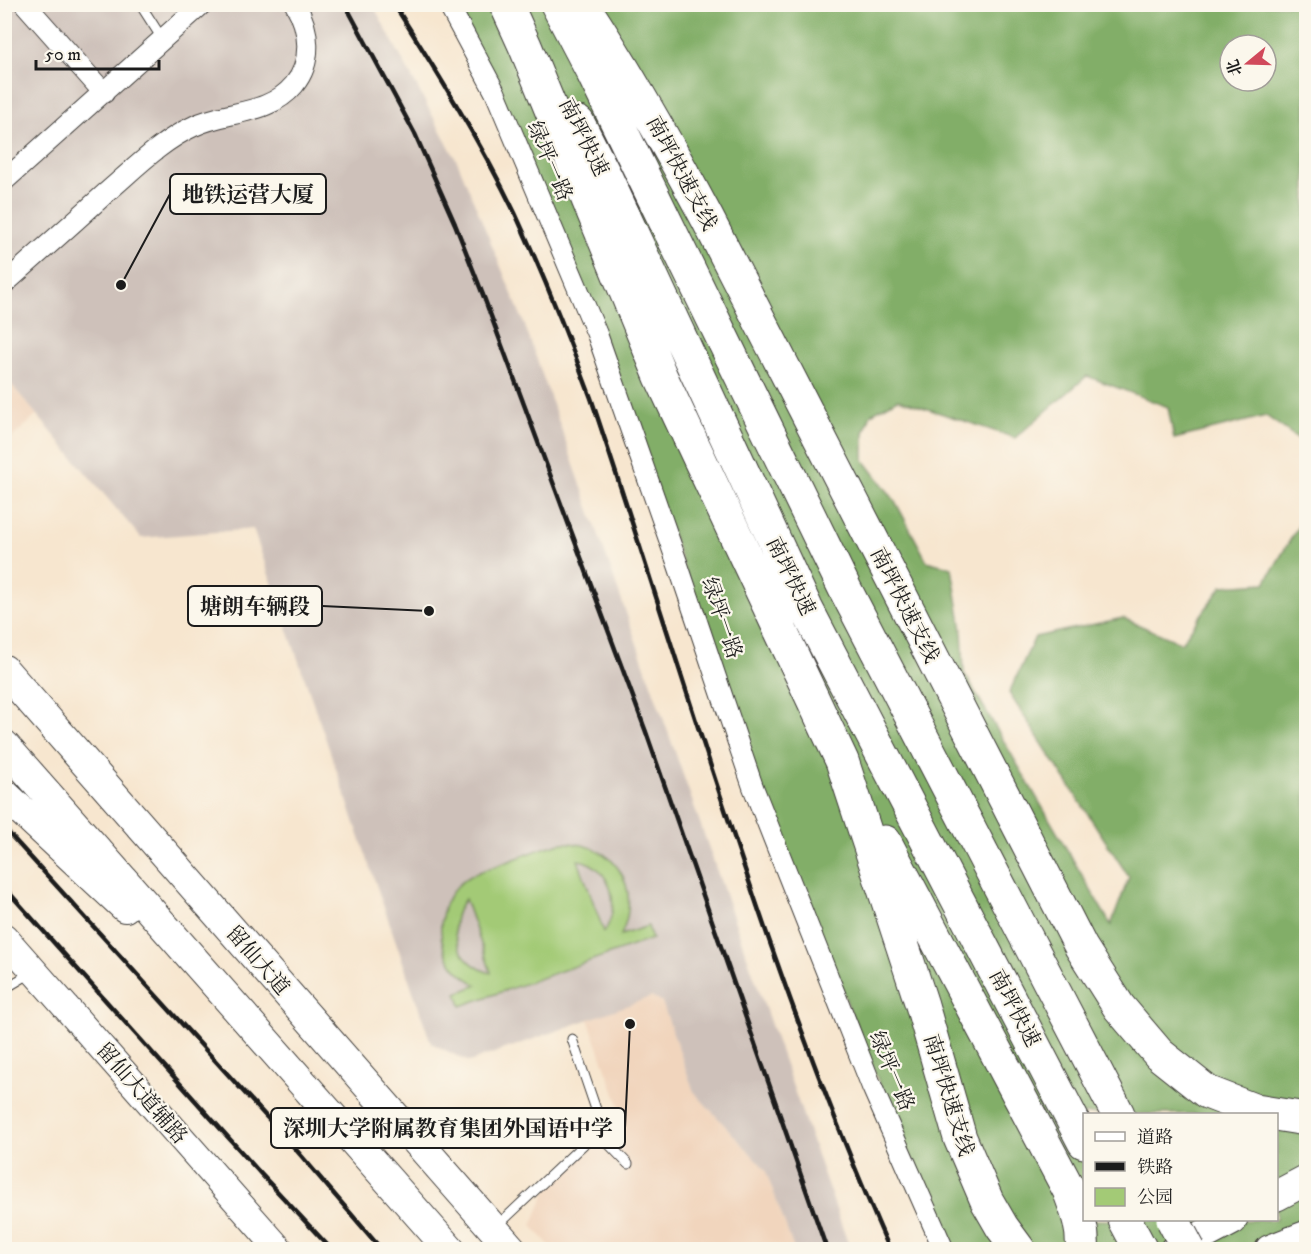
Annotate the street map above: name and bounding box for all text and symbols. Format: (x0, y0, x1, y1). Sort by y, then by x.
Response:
scale bar (36, 33, 159, 71)
north arrow (1218, 33, 1278, 93)
text: 50 m (45, 44, 81, 66)
text: 北 (1223, 57, 1247, 78)
street label: 南坪快速 (552, 94, 614, 181)
street label: 南坪快速支线 (640, 112, 722, 235)
street label: 绿坪一路 (521, 118, 577, 205)
callout: 地铁运营大厦 (170, 174, 326, 214)
text: 地铁运营大厦 (182, 182, 314, 209)
street label: 南坪快速 (760, 533, 820, 620)
street label: 南坪快速支线 (864, 543, 944, 667)
street label: 绿坪一路 (695, 574, 747, 662)
callout: 塘朗车辆段 (188, 586, 322, 626)
text: 塘朗车辆段 (200, 594, 310, 621)
street label: 留仙大道 (220, 920, 295, 1001)
street label: 南坪快速 (983, 965, 1045, 1052)
street label: 绿坪一路 (863, 1028, 919, 1115)
street label: 南坪快速支线 (917, 1031, 979, 1159)
street label: 留仙大道辅路 (90, 1038, 192, 1150)
callout: 深圳大学附属教育集团外国语中学 (271, 1108, 625, 1148)
legend (1083, 1113, 1278, 1221)
text: 深圳大学附属教育集团外国语中学 (283, 1116, 613, 1143)
text: 道路 (1137, 1127, 1173, 1149)
text: 铁路 (1137, 1157, 1173, 1179)
text: 公园 (1137, 1187, 1173, 1209)

